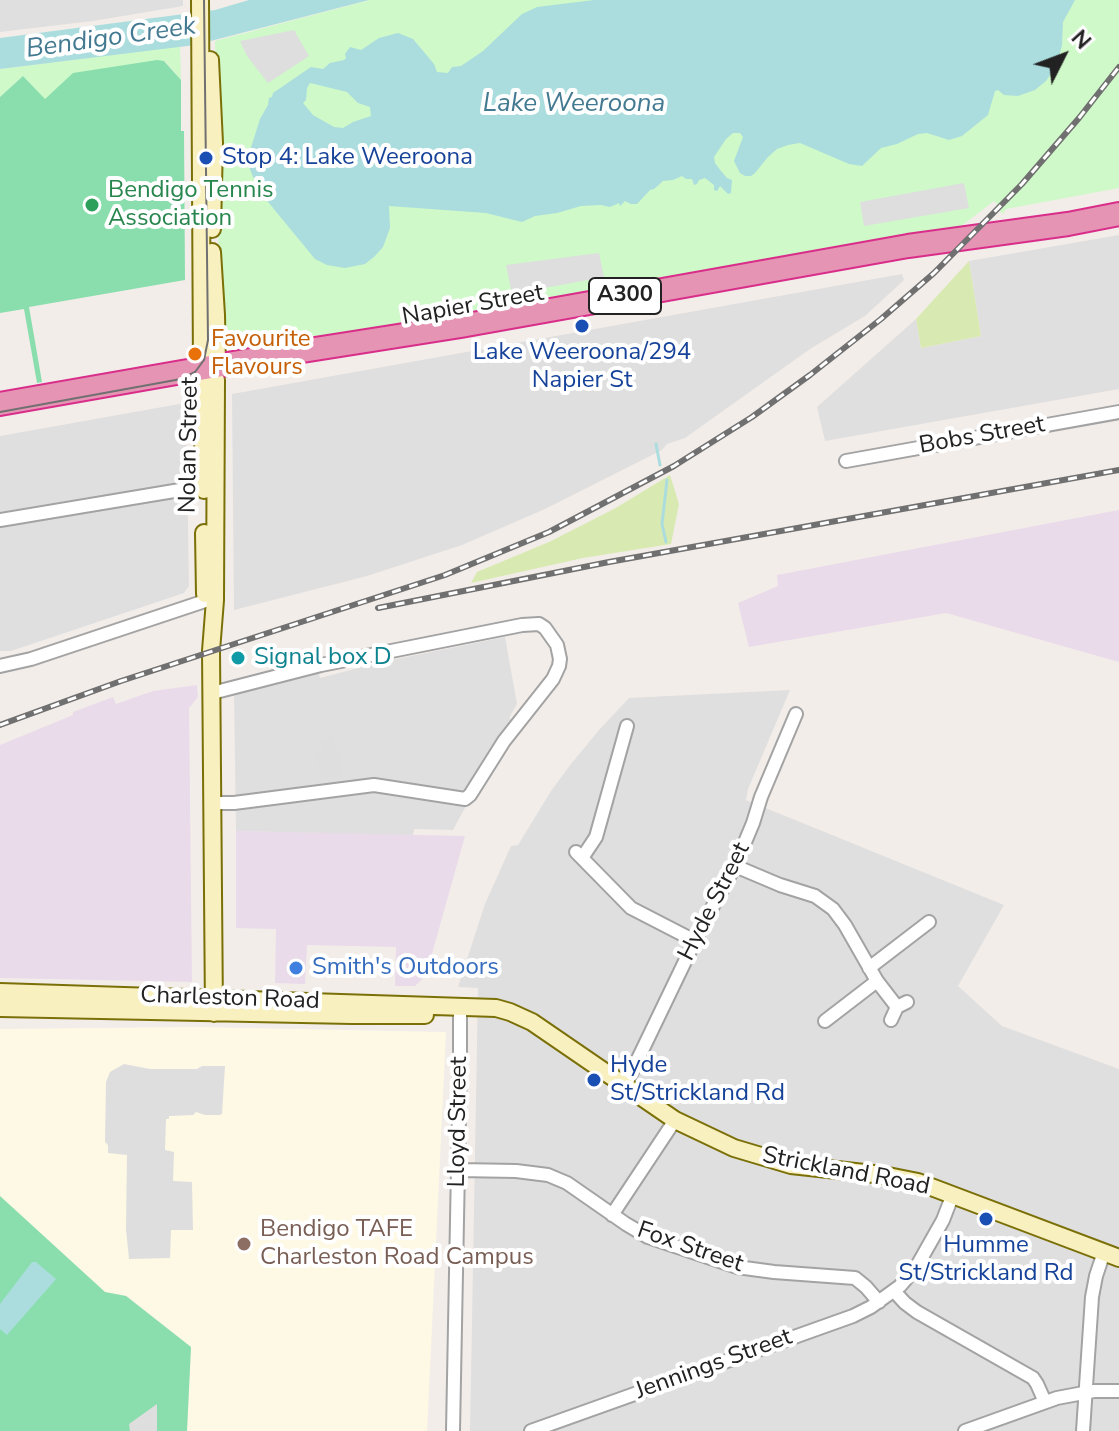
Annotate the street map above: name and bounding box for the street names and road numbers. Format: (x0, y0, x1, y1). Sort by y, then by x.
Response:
road number: A300 (589, 278, 661, 314)
street label: Napier Street (400, 279, 546, 333)
street label: Nolan Street (174, 377, 206, 513)
street label: Bobs Street (917, 411, 1047, 461)
street label: Hyde Street (673, 838, 757, 966)
street label: Charleston Road (140, 981, 320, 1017)
street label: Lloyd Street (443, 1056, 475, 1188)
street label: Strickland Road (760, 1142, 932, 1202)
street label: Fox Street (633, 1216, 747, 1280)
street label: Jennings Street (632, 1323, 796, 1407)

